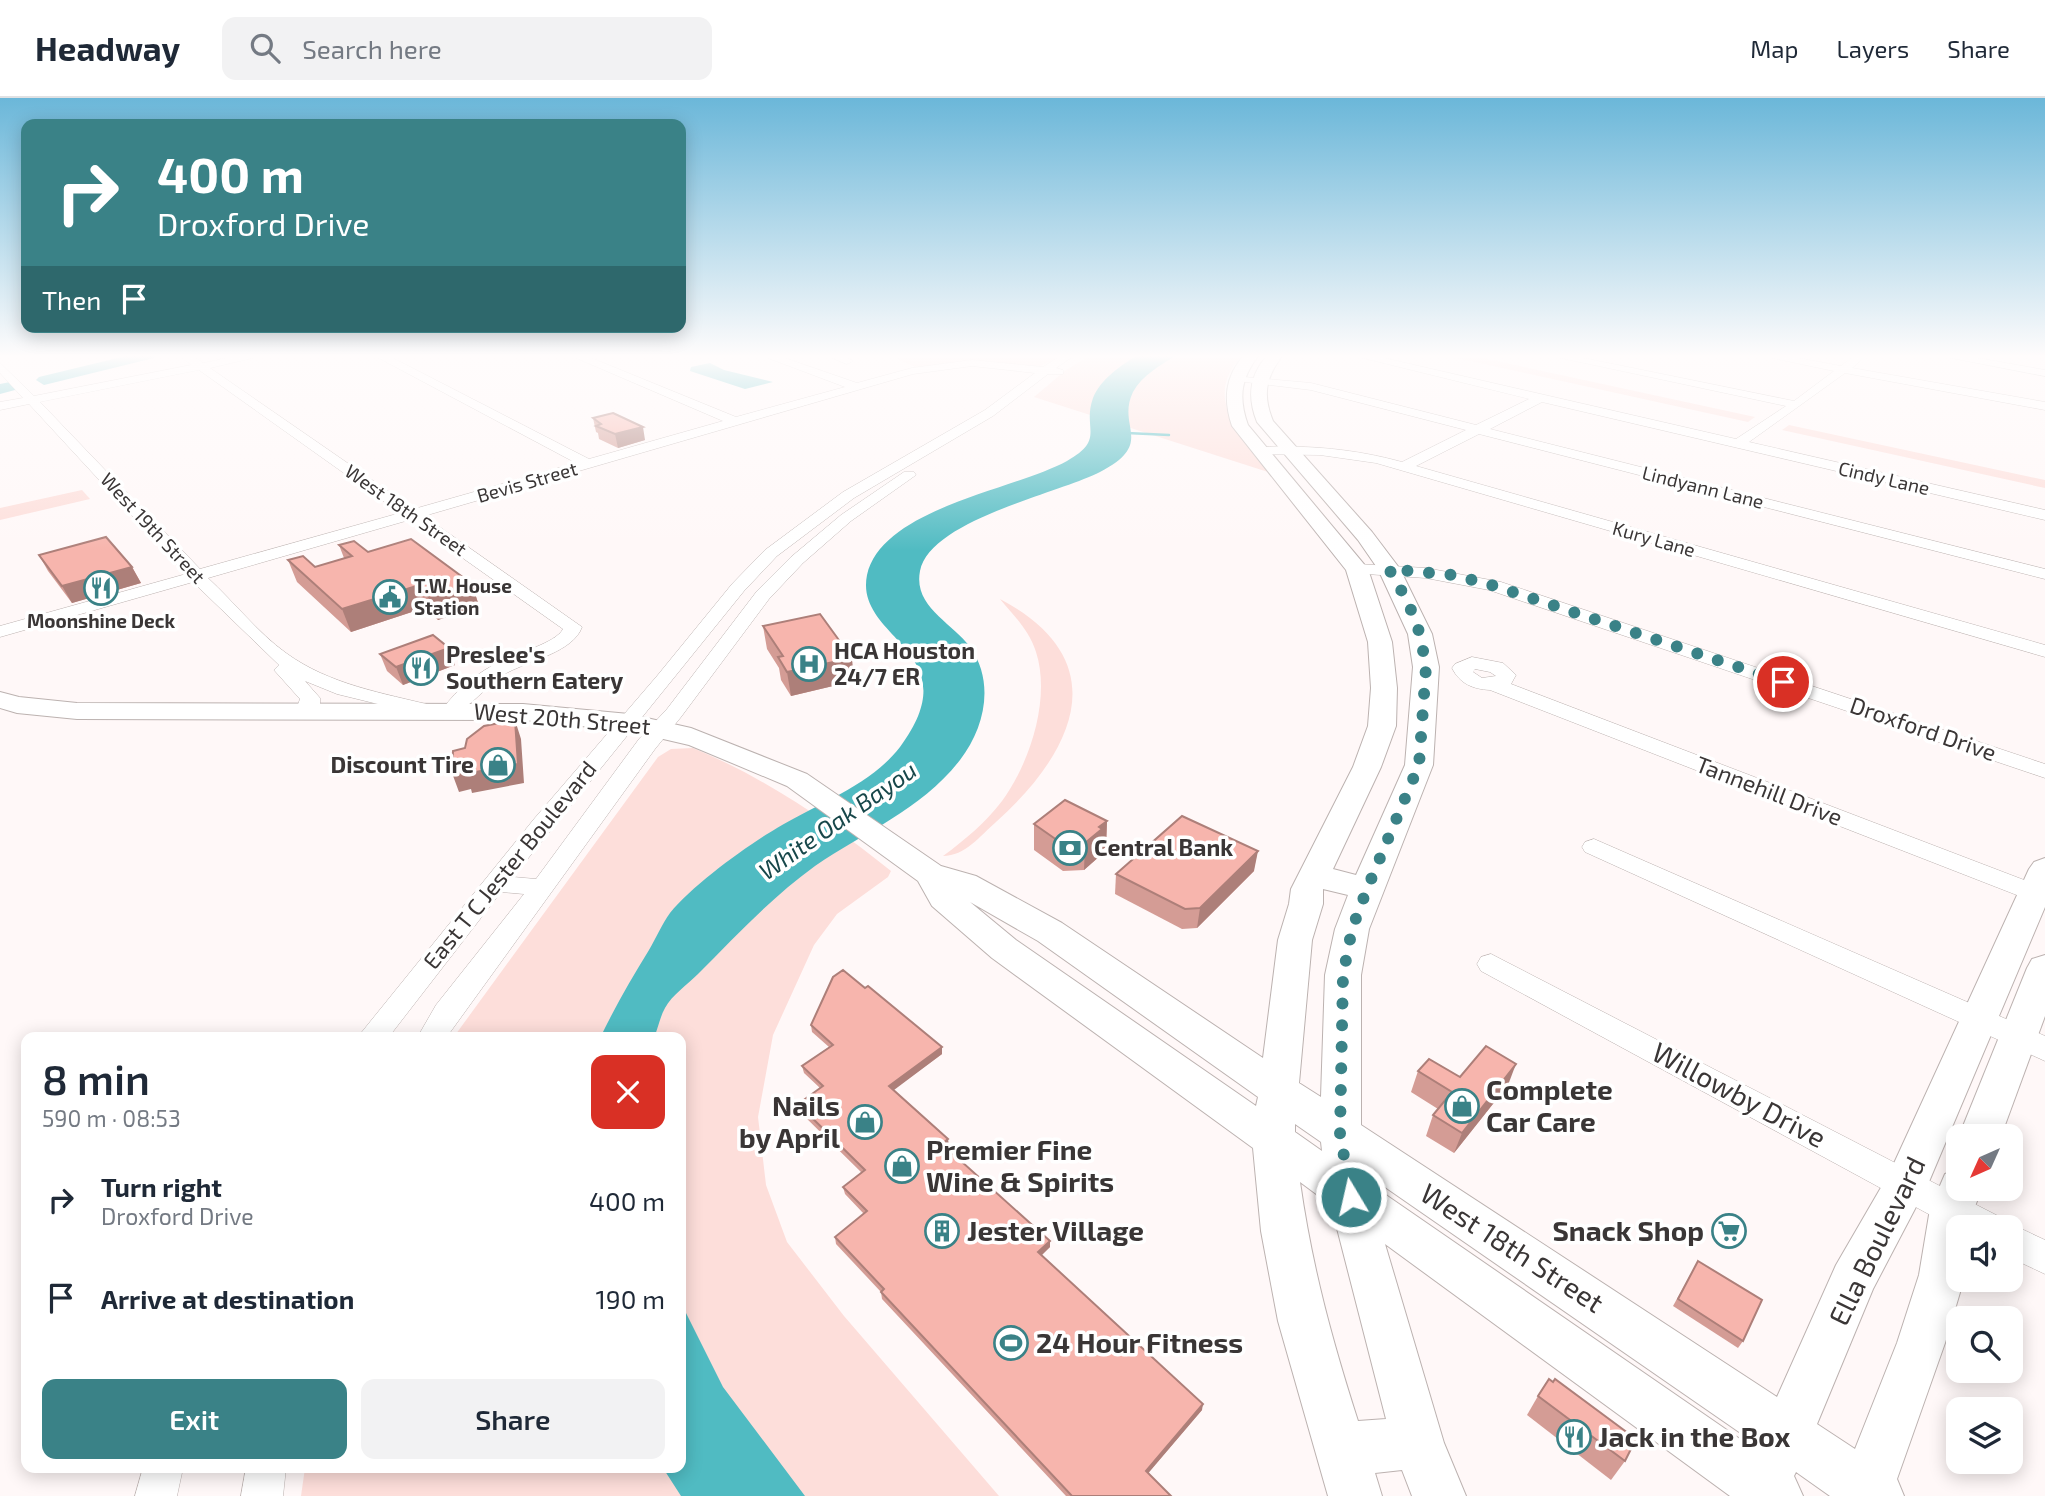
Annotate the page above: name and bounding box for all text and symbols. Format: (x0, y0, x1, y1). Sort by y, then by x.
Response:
search box (222, 17, 712, 80)
text: Headway (35, 28, 180, 68)
icon: search (246, 29, 284, 67)
text: Search here (302, 33, 442, 64)
text: Map (1750, 34, 1798, 63)
text: Layers (1836, 34, 1909, 63)
text: Share (1947, 34, 2010, 63)
text: 400 m (157, 144, 304, 203)
icon: right (42, 147, 133, 238)
text: Droxford Drive (157, 204, 369, 242)
icon: arrive (115, 280, 153, 318)
text: Then (42, 284, 101, 315)
street label: Bevis Street (474, 456, 580, 507)
street label: Cindy Lane (1836, 456, 1932, 499)
street label: West 18th Street (341, 459, 472, 560)
street label: Lindyann Lane (1640, 460, 1766, 513)
street label: West 19th Street (96, 468, 210, 588)
street label: Kury Lane (1610, 516, 1698, 561)
restaurant icon: Moonshine Deck (82, 569, 120, 607)
place label: T.W. House Station (414, 574, 512, 619)
public building icon: T.W. House Station (371, 578, 409, 616)
place label: Moonshine Deck (27, 609, 175, 632)
place label: HCA Houston 24/7 ER (834, 636, 975, 690)
place label: Preslee's Southern Eatery (446, 640, 623, 694)
hospital icon: HCA Houston 24/7 ER (790, 645, 828, 683)
restaurant icon: Preslee's Southern Eatery (402, 649, 440, 687)
pin (1753, 652, 1813, 712)
icon: arrive (1764, 663, 1802, 701)
street label: Droxford Drive (1847, 690, 2000, 766)
street label: West 20th Street (473, 696, 652, 740)
shop icon: Discount Tire (479, 746, 517, 784)
street label: Tannehill Drive (1692, 749, 1847, 831)
place label: Discount Tire (330, 750, 474, 778)
street label: East T C Jester Boulevard (417, 755, 602, 974)
water label: White Oak Bayou (753, 755, 922, 885)
bank icon: Central Bank (1051, 829, 1089, 867)
place label: Central Bank (1094, 833, 1233, 861)
street label: Willowby Drive (1647, 1034, 1832, 1154)
text: 8 min (42, 1053, 150, 1103)
button: close (591, 1055, 665, 1129)
place label: Complete Car Care (1486, 1072, 1613, 1138)
shop icon: Complete Car Care (1443, 1087, 1481, 1125)
place label: Nails by April (739, 1088, 841, 1154)
shop icon: Nails by April (846, 1103, 884, 1141)
text: 590 m · 08:53 (42, 1104, 181, 1132)
north arrow (1946, 1124, 2023, 1200)
map controls (1946, 1124, 2023, 1474)
place label: Premier Fine Wine & Spirits (926, 1132, 1114, 1198)
shop icon: Premier Fine Wine & Spirits (883, 1147, 921, 1185)
street label: Ella Boulevard (1821, 1151, 1932, 1330)
position arrow (1314, 1160, 1388, 1234)
text: Turn right (101, 1171, 222, 1202)
street label: West 18th Street (1415, 1175, 1610, 1319)
icon: right (42, 1181, 80, 1219)
text: 400 m (589, 1185, 665, 1216)
text: Droxford Drive (101, 1202, 254, 1230)
building icon: Jester Village (923, 1212, 961, 1250)
supermarket icon: Snack Shop (1710, 1212, 1748, 1250)
place label: Jester Village (967, 1213, 1144, 1247)
place label: Snack Shop (1552, 1213, 1704, 1247)
button: sound (1946, 1215, 2023, 1292)
icon: arrive (42, 1279, 80, 1317)
text: Arrive at destination (101, 1283, 354, 1314)
text: 190 m (596, 1283, 665, 1314)
button: search (1946, 1306, 2023, 1383)
sports icon: 24 Hour Fitness (992, 1324, 1030, 1362)
place label: 24 Hour Fitness (1036, 1325, 1243, 1359)
button: Exit (42, 1379, 347, 1459)
button: Share (361, 1379, 665, 1459)
button: layers (1946, 1397, 2023, 1474)
restaurant icon: Jack in the Box (1555, 1418, 1593, 1456)
place label: Jack in the Box (1598, 1419, 1791, 1453)

